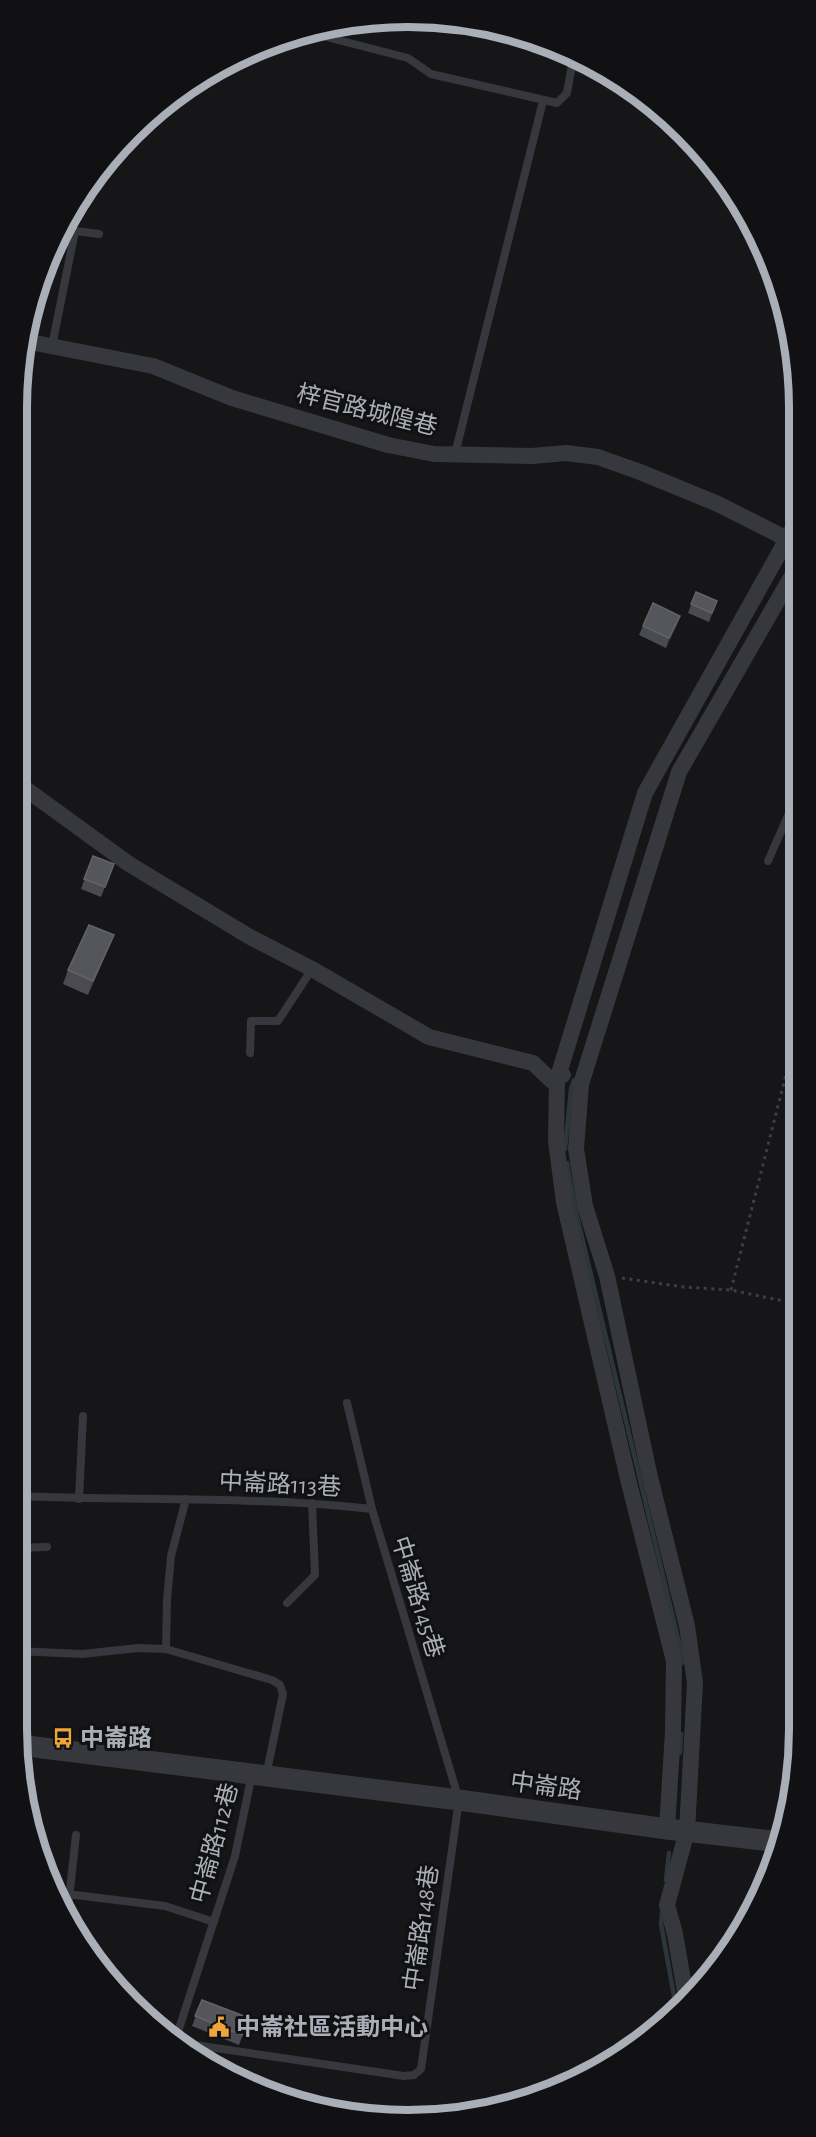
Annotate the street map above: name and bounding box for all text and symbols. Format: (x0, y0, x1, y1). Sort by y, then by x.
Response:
street label: 梓官路城隍巷 (294, 380, 440, 440)
street label: 中崙路113巷 (218, 1468, 342, 1500)
street label: 中崙路145巷 (387, 1533, 449, 1661)
place label: 中崙路 (80, 1725, 152, 1751)
bus stop icon: 中崙路 (51, 1726, 75, 1750)
street label: 中崙路 (509, 1768, 583, 1804)
street label: 中崙路112巷 (185, 1780, 243, 1906)
street label: 中崙路148巷 (399, 1863, 443, 1993)
place label: 中崙社區活動中心 (236, 2014, 428, 2040)
public building icon: 中崙社區活動中心 (207, 2015, 231, 2039)

